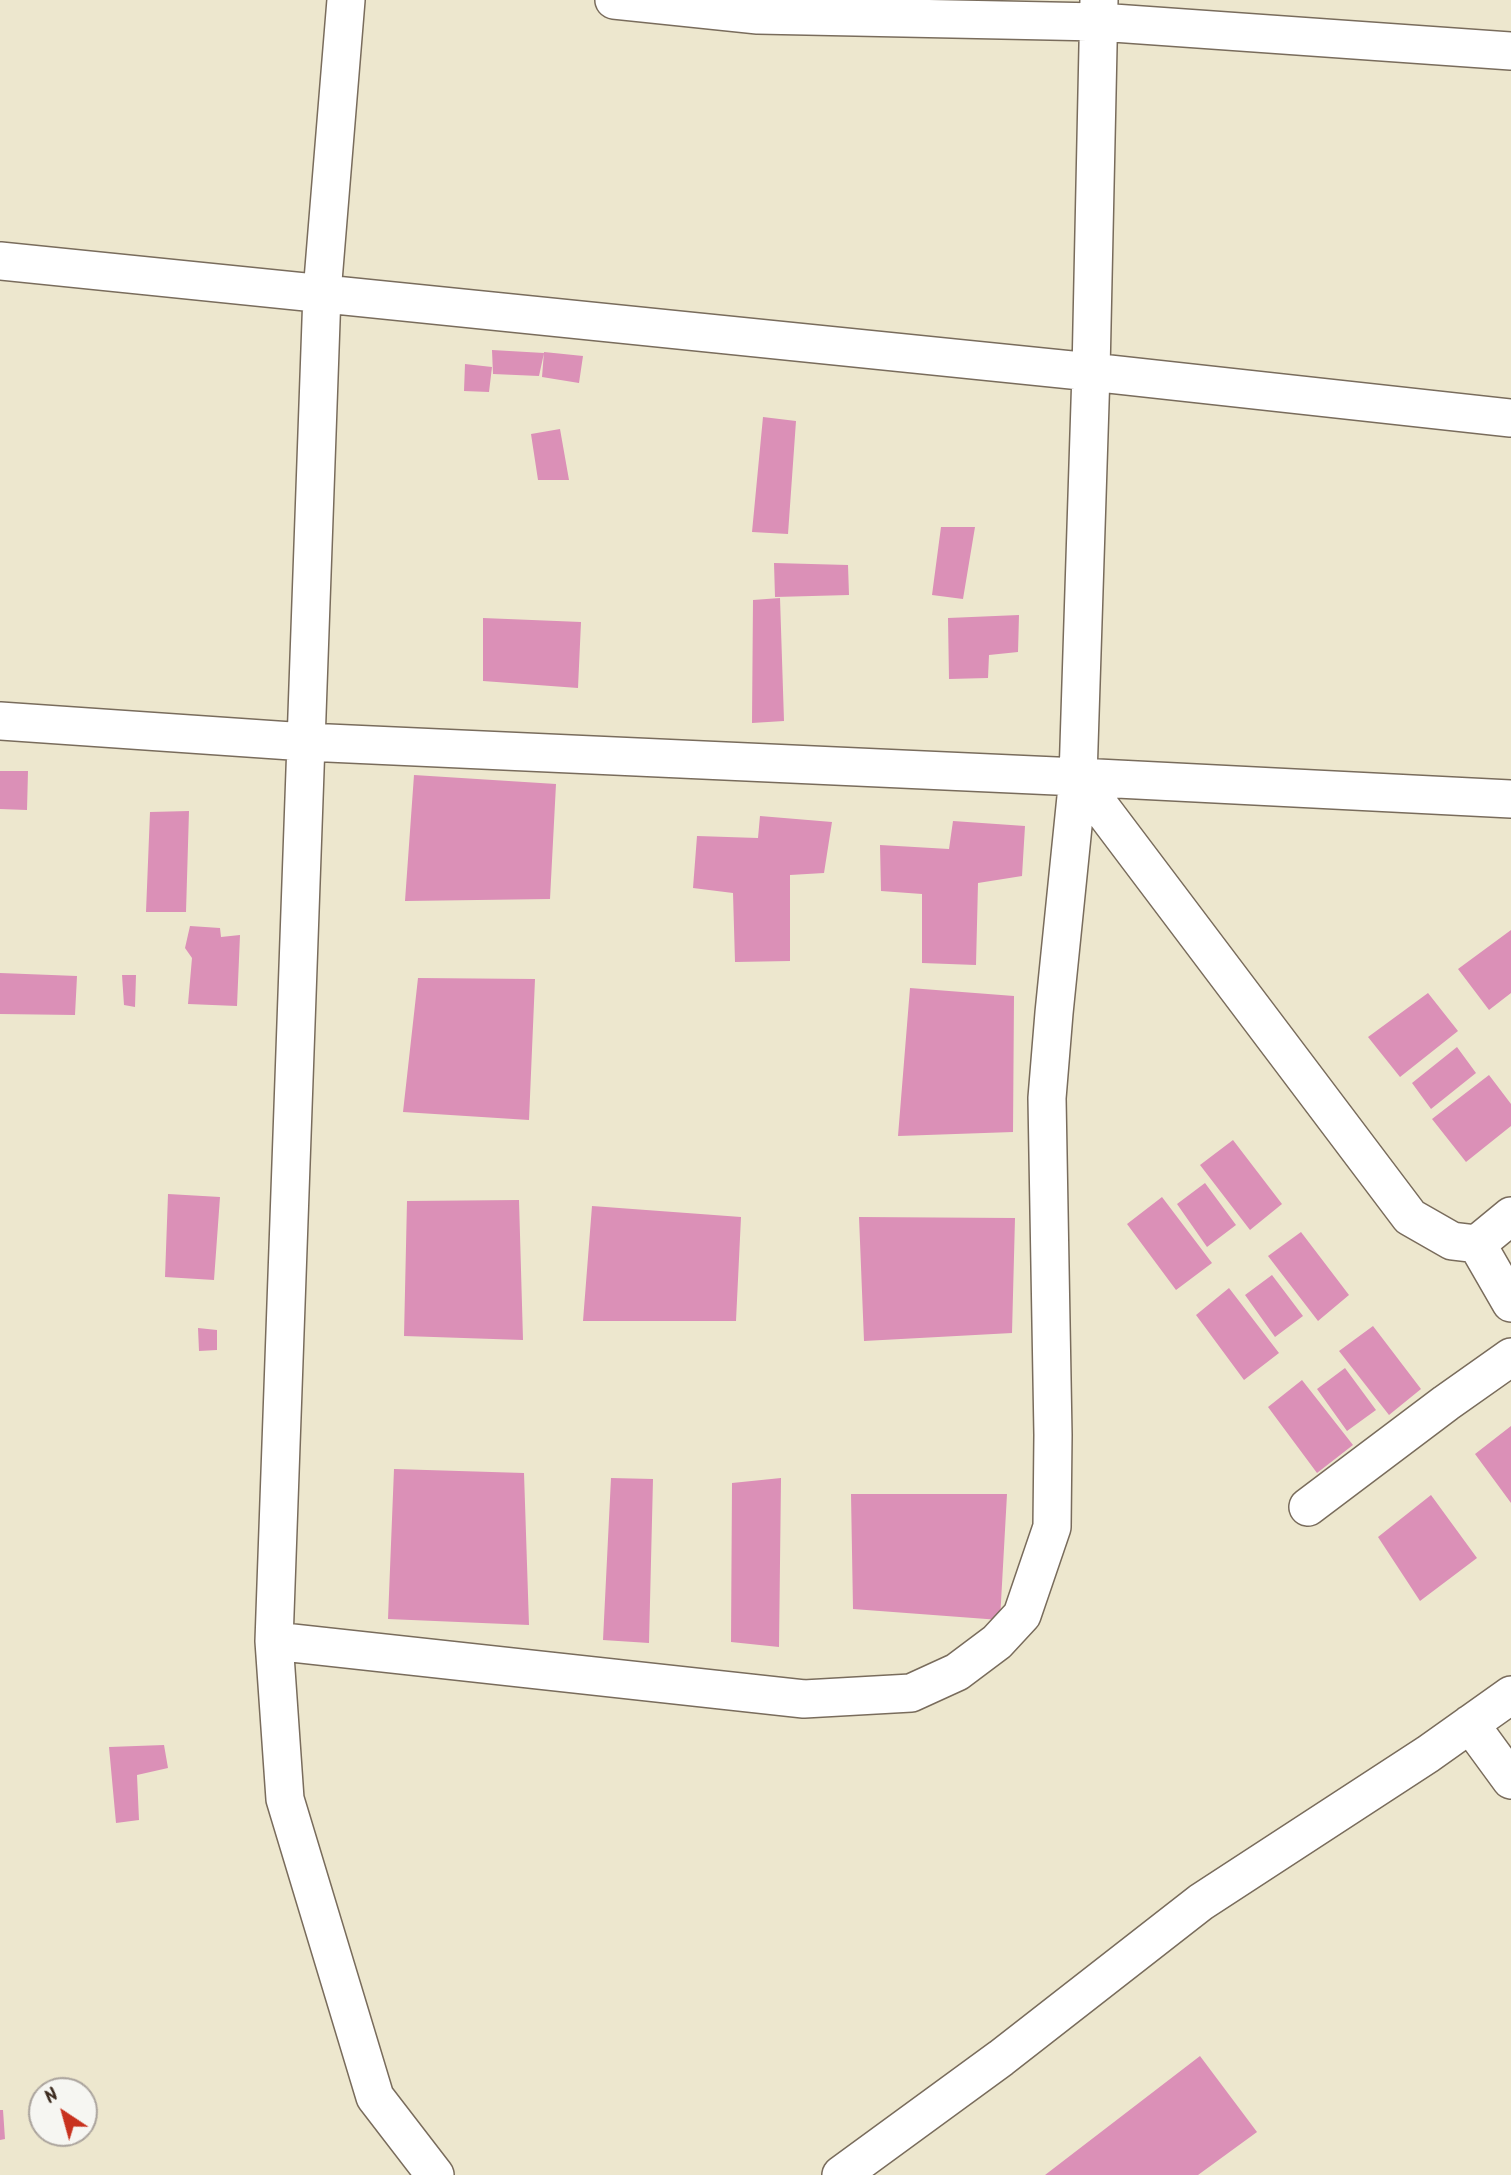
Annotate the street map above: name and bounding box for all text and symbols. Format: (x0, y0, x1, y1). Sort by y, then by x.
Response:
north arrow (28, 2077, 98, 2147)
text: N (38, 2081, 66, 2112)

